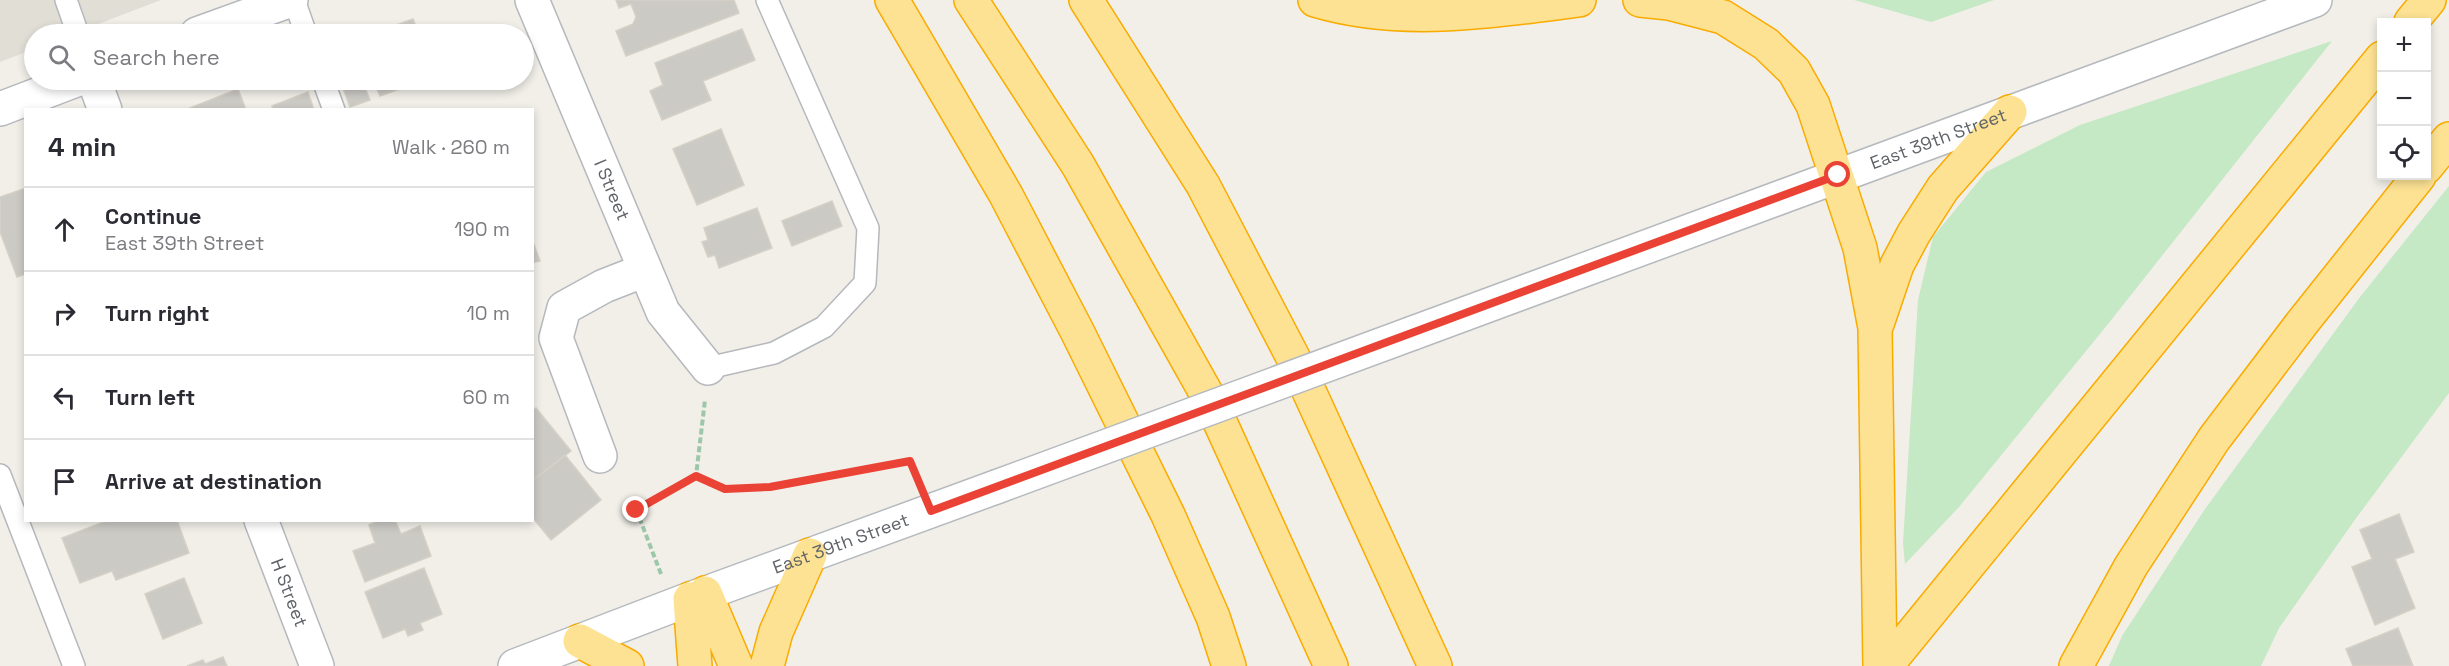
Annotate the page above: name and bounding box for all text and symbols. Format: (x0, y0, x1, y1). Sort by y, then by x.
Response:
map controls (2377, 18, 2431, 180)
button: + (2377, 18, 2431, 72)
search box (24, 24, 534, 90)
icon: search (45, 41, 78, 74)
text: Search here (93, 43, 220, 71)
button: − (2377, 72, 2431, 126)
street label: East 39th Street (1867, 103, 2009, 174)
button: locate (2377, 126, 2431, 180)
text: 4 min (48, 130, 116, 164)
text: Walk · 260 m (392, 134, 510, 160)
street label: I Street (589, 156, 635, 224)
route start (1824, 161, 1850, 187)
text: Continue (105, 202, 201, 230)
icon: ahead (48, 213, 81, 246)
text: 190 m (454, 216, 510, 242)
text: East 39th Street (105, 230, 264, 256)
icon: right (48, 297, 81, 330)
text: Turn right (105, 299, 210, 327)
text: 10 m (466, 300, 510, 326)
icon: left (48, 381, 81, 414)
text: Turn left (105, 383, 195, 411)
text: 60 m (463, 384, 510, 410)
icon: arrive (48, 465, 81, 498)
text: Arrive at destination (105, 467, 322, 495)
route end (622, 496, 648, 522)
street label: East 39th Street (769, 508, 912, 579)
street label: H Street (266, 555, 313, 630)

